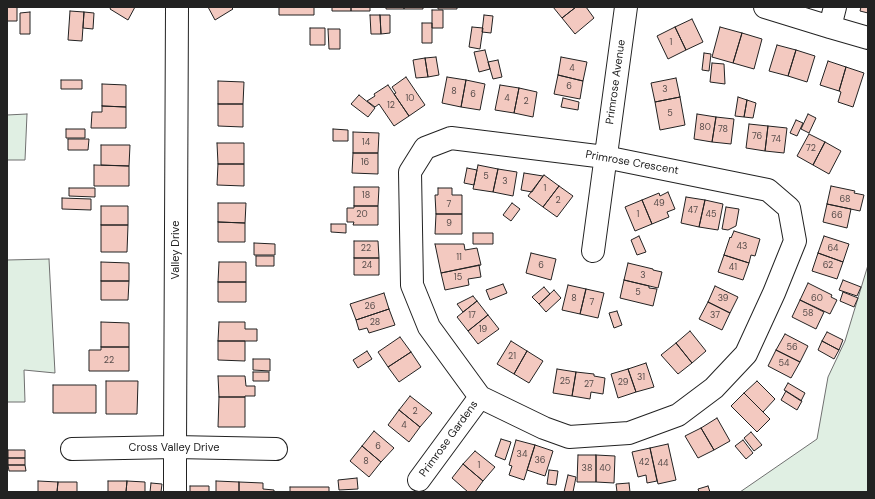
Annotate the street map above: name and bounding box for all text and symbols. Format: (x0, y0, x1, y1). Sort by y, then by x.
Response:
house number: 1 (670, 38, 672, 48)
street label: Primrose Avenue (604, 39, 628, 125)
house number: 4 (569, 64, 575, 74)
house number: 6 (566, 82, 572, 92)
house number: 3 (662, 85, 668, 95)
house number: 8 (451, 87, 457, 97)
house number: 6 (470, 90, 476, 100)
house number: 10 (406, 94, 414, 104)
house number: 4 (504, 94, 510, 104)
house number: 2 (523, 97, 529, 107)
house number: 12 (387, 101, 395, 111)
house number: 5 (667, 109, 673, 119)
house number: 80 (699, 123, 711, 133)
house number: 78 (718, 125, 728, 135)
house number: 76 (752, 132, 762, 142)
house number: 74 (771, 135, 781, 145)
house number: 14 (362, 138, 370, 148)
house number: 72 (806, 144, 816, 154)
street label: Primrose Crescent (584, 148, 680, 178)
house number: 16 (361, 158, 369, 168)
house number: 5 (483, 172, 489, 182)
house number: 3 (502, 177, 508, 187)
house number: 1 (544, 184, 546, 194)
house number: 18 (362, 191, 370, 201)
house number: 68 (839, 195, 851, 205)
house number: 2 (555, 196, 561, 206)
house number: 49 (653, 199, 665, 209)
house number: 7 (447, 200, 451, 210)
house number: 47 (688, 206, 698, 216)
house number: 20 (356, 210, 368, 220)
house number: 1 (637, 210, 639, 220)
house number: 45 (706, 210, 716, 220)
house number: 66 (831, 211, 843, 221)
house number: 9 (446, 219, 452, 229)
street label: Valley Drive (169, 221, 183, 279)
house number: 43 (737, 242, 747, 252)
house number: 22 (361, 244, 371, 254)
house number: 64 (827, 244, 839, 254)
house number: 11 (456, 253, 462, 263)
house number: 24 (362, 261, 372, 271)
house number: 6 (538, 261, 544, 271)
house number: 62 (823, 261, 833, 271)
house number: 41 (729, 263, 737, 273)
house number: 3 (640, 271, 646, 281)
house number: 15 (454, 273, 462, 283)
house number: 5 (635, 288, 641, 298)
house number: 8 (571, 294, 577, 304)
house number: 39 (718, 294, 728, 304)
house number: 60 (811, 294, 823, 304)
house number: 7 (590, 298, 594, 308)
house number: 26 (365, 302, 375, 312)
house number: 58 (803, 309, 813, 319)
house number: 17 (468, 311, 476, 321)
house number: 37 (710, 311, 720, 321)
house number: 28 (370, 318, 380, 328)
house number: 19 (479, 325, 487, 335)
house number: 56 (786, 343, 798, 353)
house number: 21 (508, 352, 516, 362)
house number: 22 (104, 356, 114, 366)
house number: 54 (779, 359, 789, 369)
house number: 31 (637, 373, 645, 383)
house number: 25 (560, 377, 570, 387)
house number: 29 (618, 378, 628, 388)
house number: 27 (584, 380, 594, 390)
street label: Primrose Gardens (417, 398, 481, 480)
house number: 2 (412, 407, 418, 417)
house number: 4 (401, 421, 407, 431)
street label: Cross Valley Drive (129, 441, 219, 455)
house number: 6 (375, 442, 381, 452)
house number: 34 (517, 450, 527, 460)
house number: 36 (535, 456, 545, 466)
house number: 8 (363, 457, 369, 467)
house number: 42 (639, 458, 649, 468)
house number: 44 (658, 459, 668, 469)
house number: 1 (478, 461, 480, 471)
house number: 38 (582, 464, 592, 474)
house number: 40 (599, 464, 611, 474)

